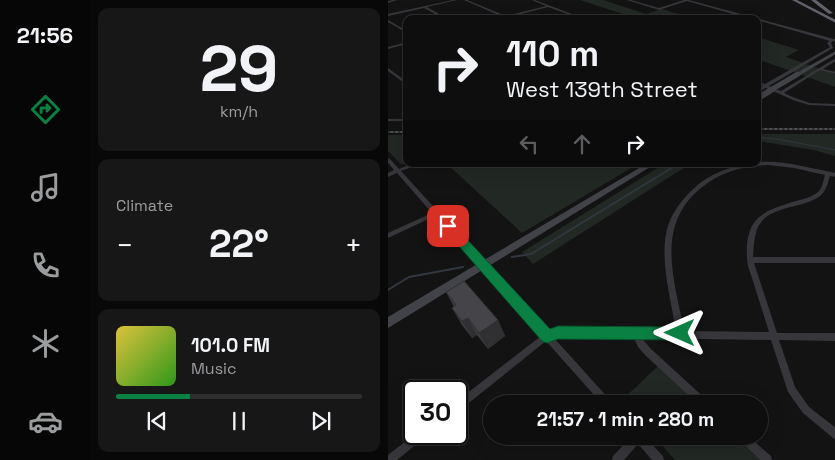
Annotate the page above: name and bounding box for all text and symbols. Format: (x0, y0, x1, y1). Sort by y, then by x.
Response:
text: 21:56 (17, 21, 73, 49)
text: 29 (200, 27, 278, 110)
text: 110 m (506, 32, 599, 76)
icon: right (423, 35, 488, 100)
text: West 139th Street (506, 75, 698, 103)
icon: directions (28, 92, 63, 127)
text: km/h (220, 101, 258, 122)
icon: left (515, 130, 543, 158)
icon: ahead (568, 130, 596, 158)
icon: right (621, 130, 649, 158)
icon: music (28, 170, 63, 205)
text: Climate (116, 195, 173, 216)
pin (427, 205, 469, 247)
icon: arrive (434, 212, 462, 240)
text: 22° (209, 220, 269, 268)
text: − (116, 227, 133, 263)
text: + (345, 227, 362, 263)
icon: phone (28, 248, 63, 283)
position arrow (653, 306, 705, 358)
icon: climate (28, 326, 63, 361)
text: 101.0 FM (191, 333, 270, 358)
text: Music (191, 358, 237, 379)
speed limit sign: 30 (403, 380, 468, 445)
icon: car (28, 404, 63, 439)
icon: previous (143, 407, 171, 435)
icon: pause (225, 407, 253, 435)
icon: next (307, 407, 335, 435)
text: 21:57 · 1 min · 280 m (537, 407, 714, 432)

